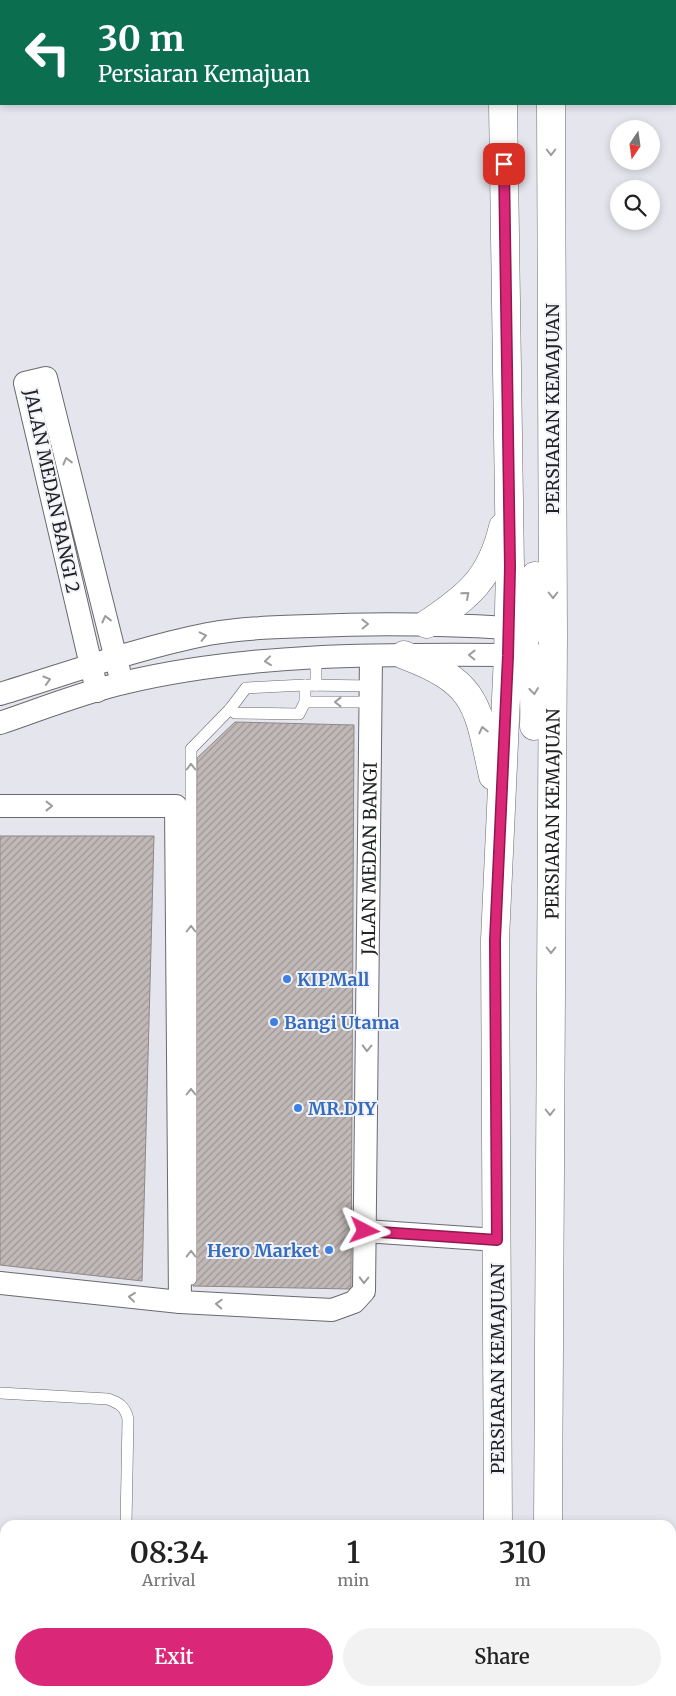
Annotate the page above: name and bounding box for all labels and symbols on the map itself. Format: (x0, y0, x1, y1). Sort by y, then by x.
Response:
north arrow (610, 120, 660, 170)
pin (483, 143, 525, 185)
one-way arrow (546, 149, 556, 157)
street label: PERSIARAN KEMAJUAN (541, 304, 564, 514)
street label: JALAN MEDAN BANGI 2 (19, 386, 85, 595)
one-way arrow (62, 457, 73, 466)
one-way arrow (548, 592, 558, 599)
one-way arrow (460, 593, 469, 601)
one-way arrow (101, 615, 112, 624)
one-way arrow (362, 619, 369, 629)
one-way arrow (198, 631, 207, 642)
one-way arrow (468, 650, 476, 660)
one-way arrow (264, 655, 272, 666)
one-way arrow (42, 675, 50, 685)
one-way arrow (528, 687, 539, 695)
one-way arrow (333, 697, 341, 707)
street label: PERSIARAN KEMAJUAN (540, 708, 564, 919)
one-way arrow (478, 725, 489, 734)
street label: JALAN MEDAN BANGI (356, 762, 381, 956)
one-way arrow (186, 763, 196, 770)
one-way arrow (45, 801, 53, 811)
one-way arrow (186, 925, 196, 933)
one-way arrow (546, 946, 556, 954)
place label: KIPMall (297, 968, 370, 991)
marker: KIPMall (281, 973, 293, 985)
place label: Bangi Utama (284, 1011, 400, 1034)
marker: Bangi Utama (268, 1016, 280, 1028)
one-way arrow (362, 1044, 372, 1052)
one-way arrow (186, 1088, 196, 1096)
place label: MR.DIY (308, 1097, 378, 1120)
marker: MR.DIY (292, 1102, 304, 1114)
one-way arrow (545, 1109, 555, 1117)
position arrow (338, 1204, 390, 1256)
place label: Hero Market (207, 1239, 320, 1262)
marker: Hero Market (323, 1244, 335, 1256)
one-way arrow (186, 1250, 196, 1258)
street label: PERSIARAN KEMAJUAN (486, 1264, 509, 1474)
one-way arrow (359, 1277, 369, 1285)
one-way arrow (127, 1292, 135, 1303)
one-way arrow (214, 1299, 222, 1310)

